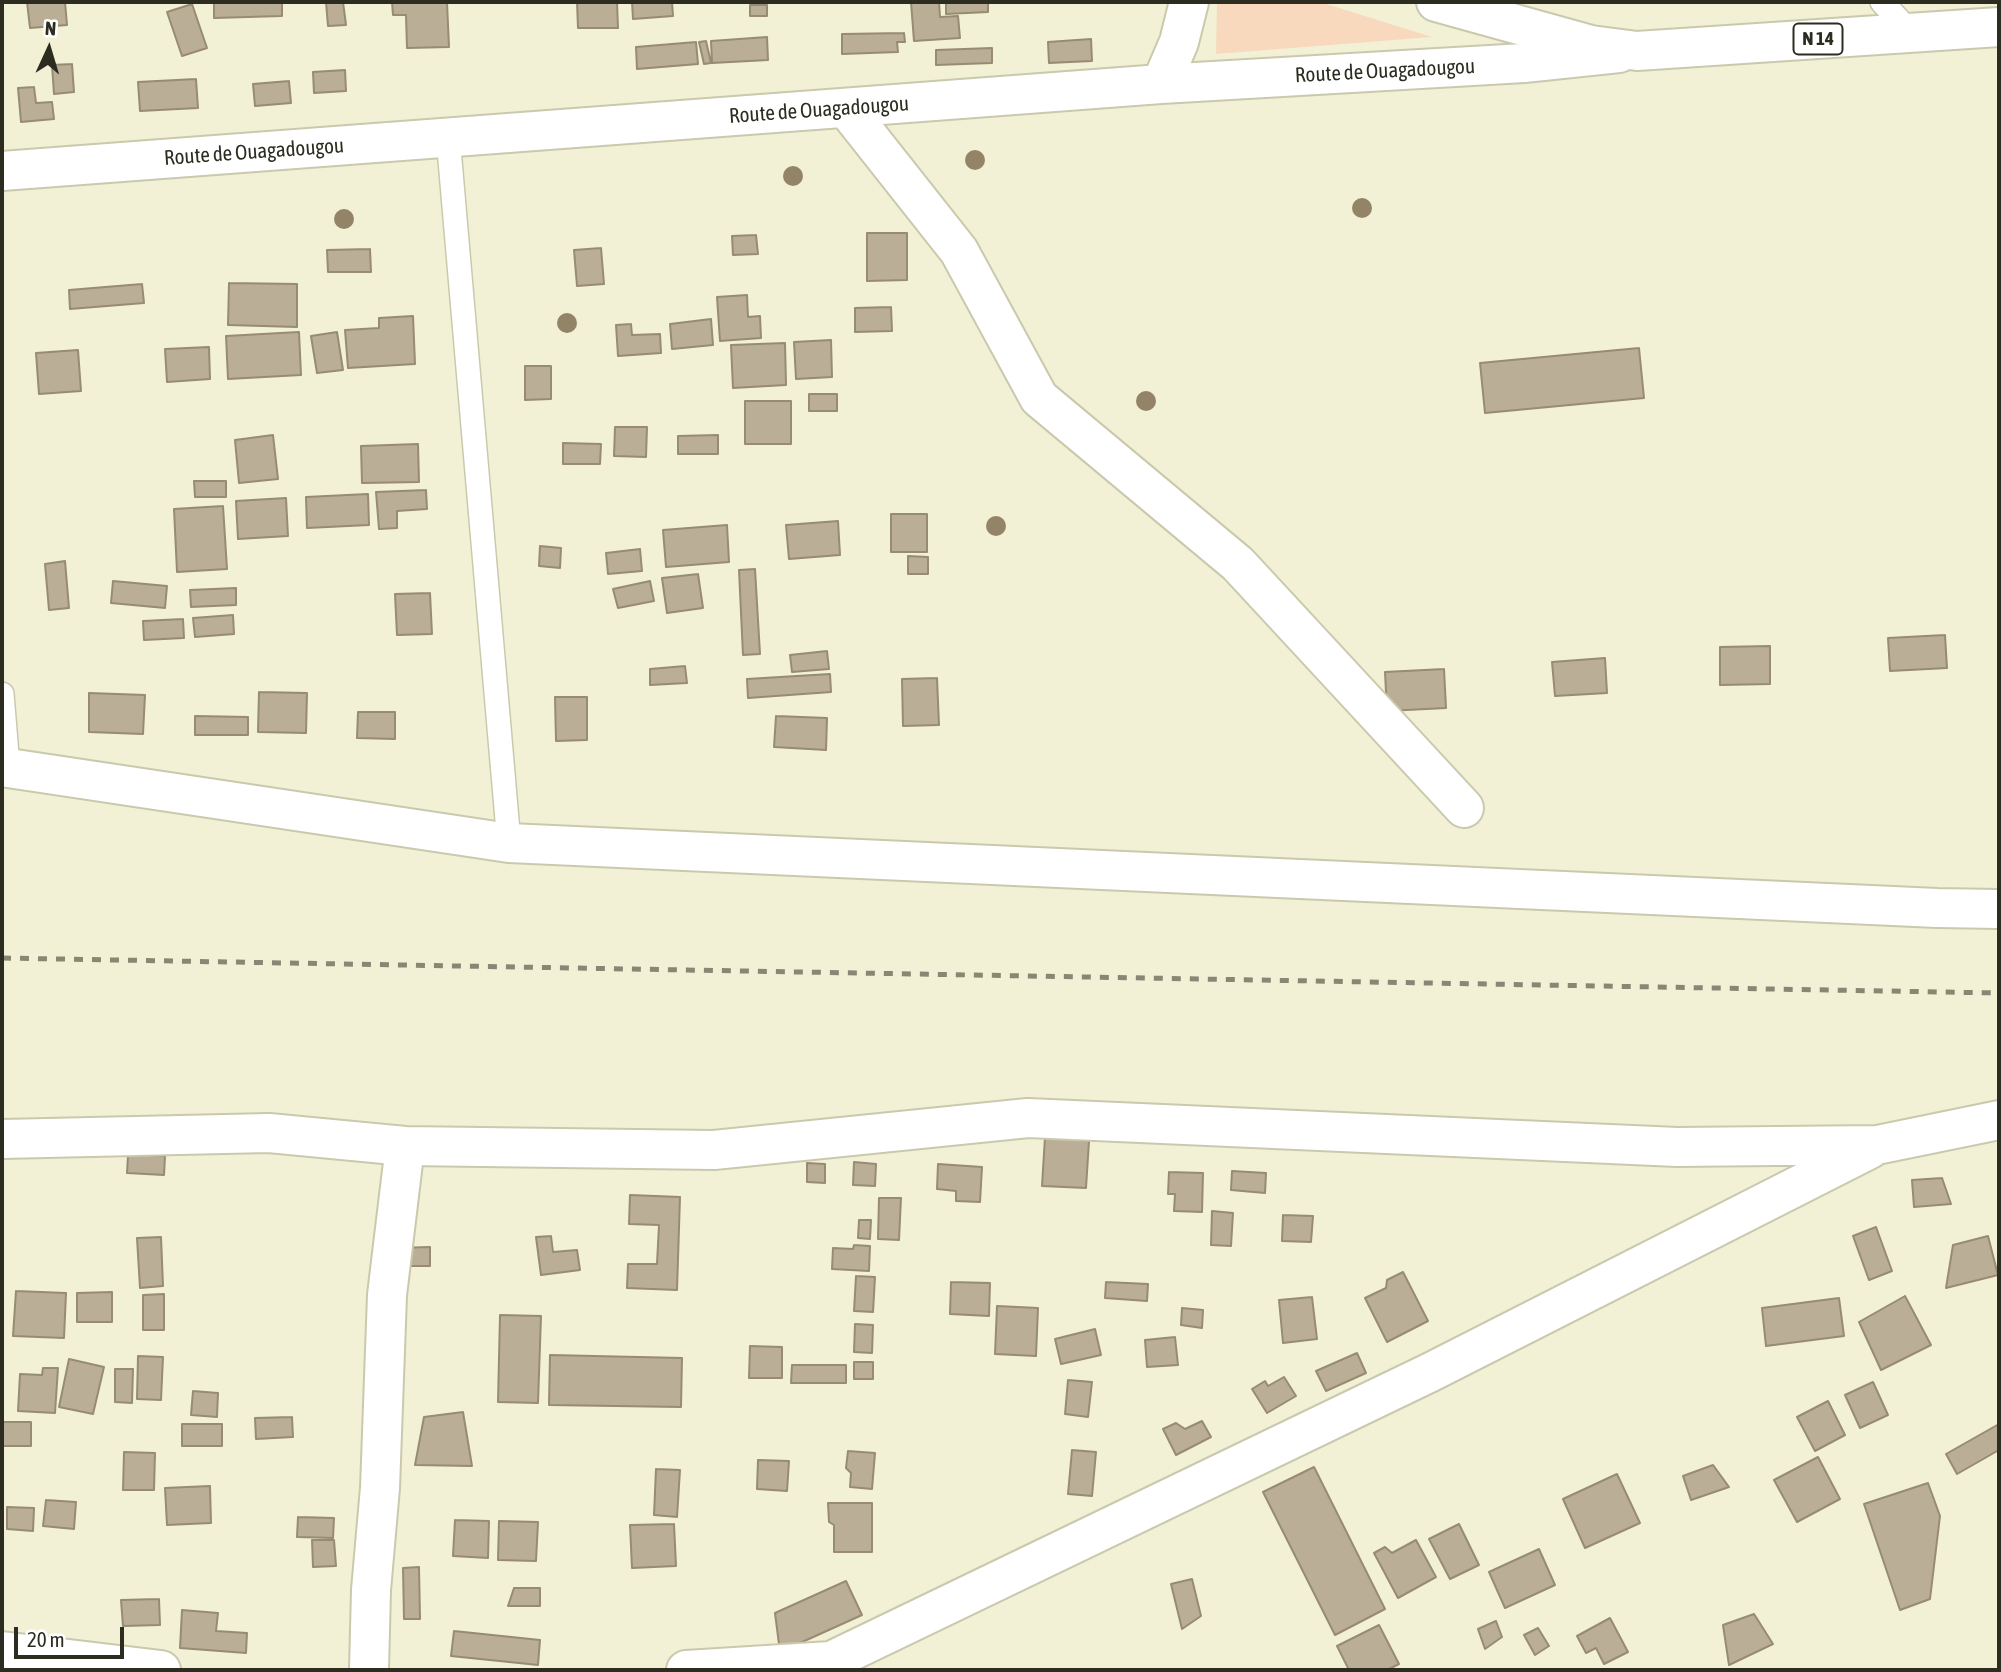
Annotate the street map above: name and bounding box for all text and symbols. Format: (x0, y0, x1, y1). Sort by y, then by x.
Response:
north arrow (14, 14, 84, 84)
text: N (44, 17, 57, 39)
road number: N 14 (1794, 23, 1842, 54)
street label: Route de Ouagadougou (1294, 54, 1476, 88)
street label: Route de Ouagadougou (728, 91, 910, 129)
street label: Route de Ouagadougou (163, 133, 345, 171)
scale bar (18, 1612, 128, 1656)
text: 20 m (27, 1627, 65, 1651)

